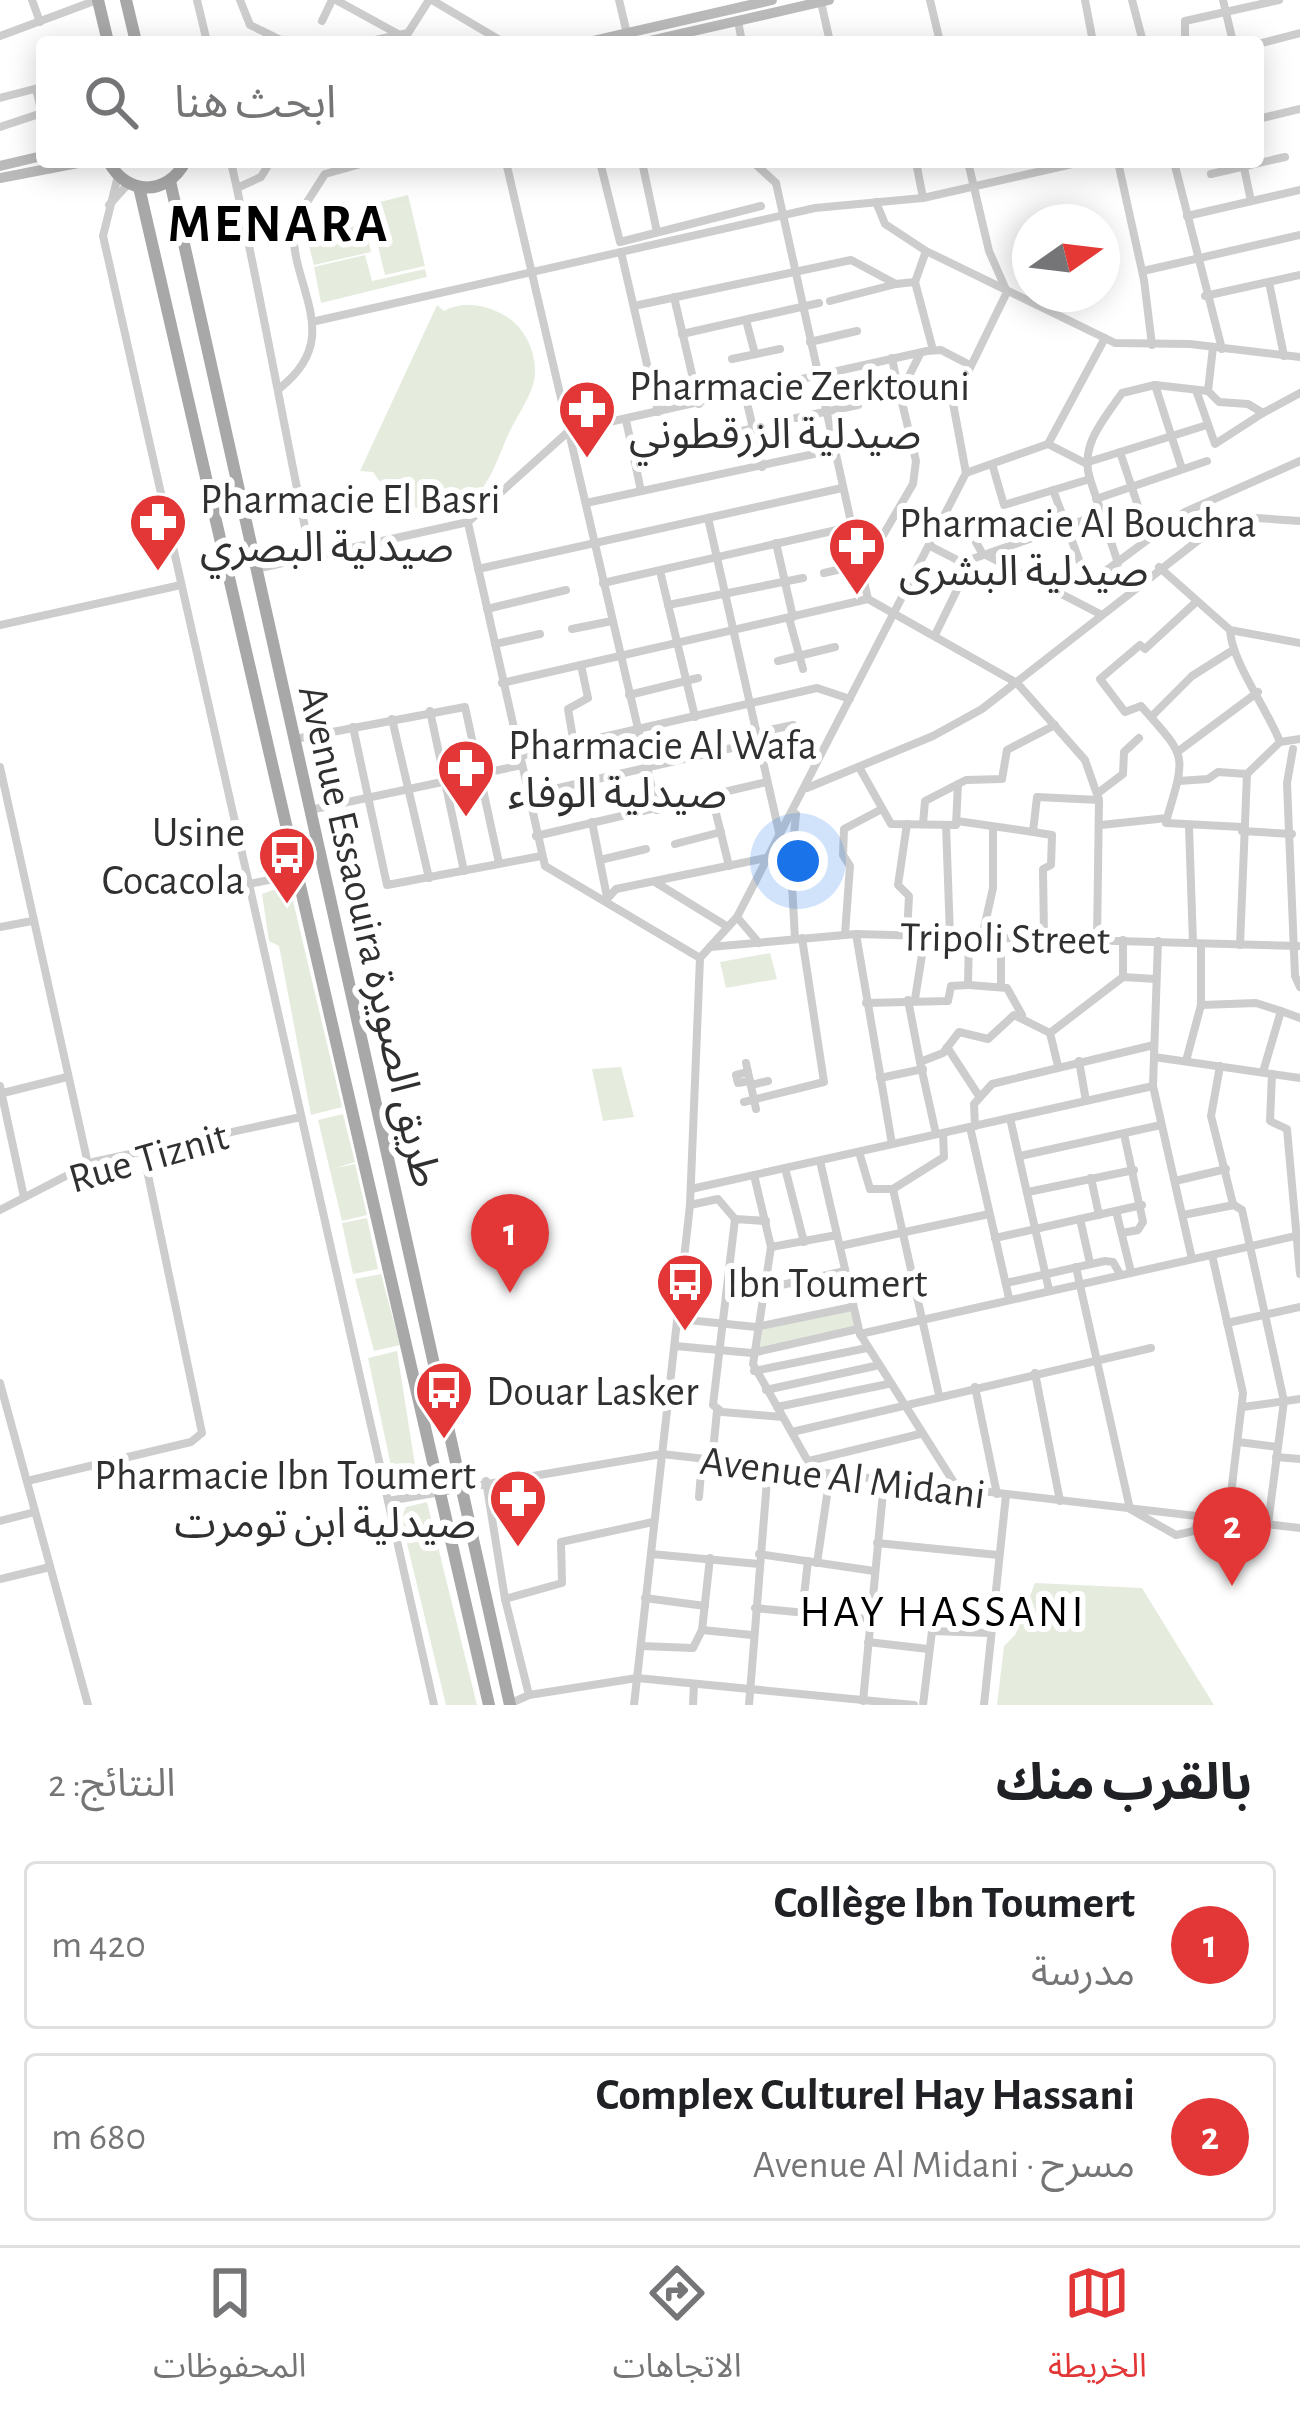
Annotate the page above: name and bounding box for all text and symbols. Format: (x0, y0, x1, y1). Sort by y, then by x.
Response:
search box (36, 36, 1264, 168)
icon: search (78, 69, 144, 135)
text: ابحث هنا (174, 81, 336, 126)
district label: MENARA (168, 198, 390, 252)
north arrow (1012, 204, 1120, 312)
place label: Pharmacie Zerktouni صيدلية الزرقطوني (629, 366, 970, 466)
pharmacy icon: Pharmacie Zerktouni صيدلية الزرقطوني (556, 378, 618, 460)
place label: Pharmacie El Basri صيدلية البصري (200, 479, 501, 579)
pharmacy icon: Pharmacie El Basri صيدلية البصري (127, 491, 189, 573)
place label: Pharmacie Al Bouchra صيدلية البشرى (899, 503, 1257, 595)
pharmacy icon: Pharmacie Al Bouchra صيدلية البشرى (826, 515, 888, 597)
street label: Avenue Essaouira طريق الصويرة (288, 681, 447, 1192)
place label: Pharmacie Al Wafa صيدلية الوفاء (508, 725, 817, 817)
pharmacy icon: Pharmacie Al Wafa صيدلية الوفاء (435, 737, 497, 819)
place label: Usine Cocacola (102, 812, 245, 902)
bus stop icon: Usine Cocacola (256, 824, 318, 906)
your location (768, 831, 828, 891)
street label: Tripoli Street (900, 916, 1110, 962)
street label: Rue Tiznit (64, 1115, 233, 1201)
pin: 1 (471, 1194, 549, 1293)
bus stop icon: Ibn Toumert (654, 1251, 716, 1333)
place label: Ibn Toumert (727, 1263, 927, 1305)
bus stop icon: Douar Lasker (413, 1359, 475, 1441)
place label: Douar Lasker (486, 1371, 699, 1413)
street label: Avenue Al Midani (698, 1440, 988, 1516)
place label: Pharmacie Ibn Toumert صيدلية ابن تومرت (94, 1455, 476, 1547)
pharmacy icon: Pharmacie Ibn Toumert صيدلية ابن تومرت (487, 1467, 549, 1549)
pin: 2 (1193, 1487, 1271, 1586)
district label: HAY HASSANI (800, 1590, 1086, 1635)
text: بالقرب منك (996, 1758, 1252, 1809)
text: النتائج: 2 (48, 1765, 176, 1804)
text: Collège Ibn Toumert (774, 1881, 1135, 1926)
text: 420 m (51, 1926, 146, 1965)
text: 1 (1203, 1926, 1217, 1965)
text: مدرسة (1031, 1954, 1135, 1993)
text: Complex Culturel Hay Hassani (596, 2073, 1135, 2118)
text: 680 m (51, 2118, 146, 2157)
text: 2 (1201, 2118, 1219, 2157)
text: مسرح · Avenue Al Midani (753, 2146, 1135, 2185)
tab: المحفوظات (153, 2260, 306, 2401)
tab: الاتجاهات (613, 2260, 742, 2401)
tab: الخريطة (1048, 2260, 1147, 2401)

